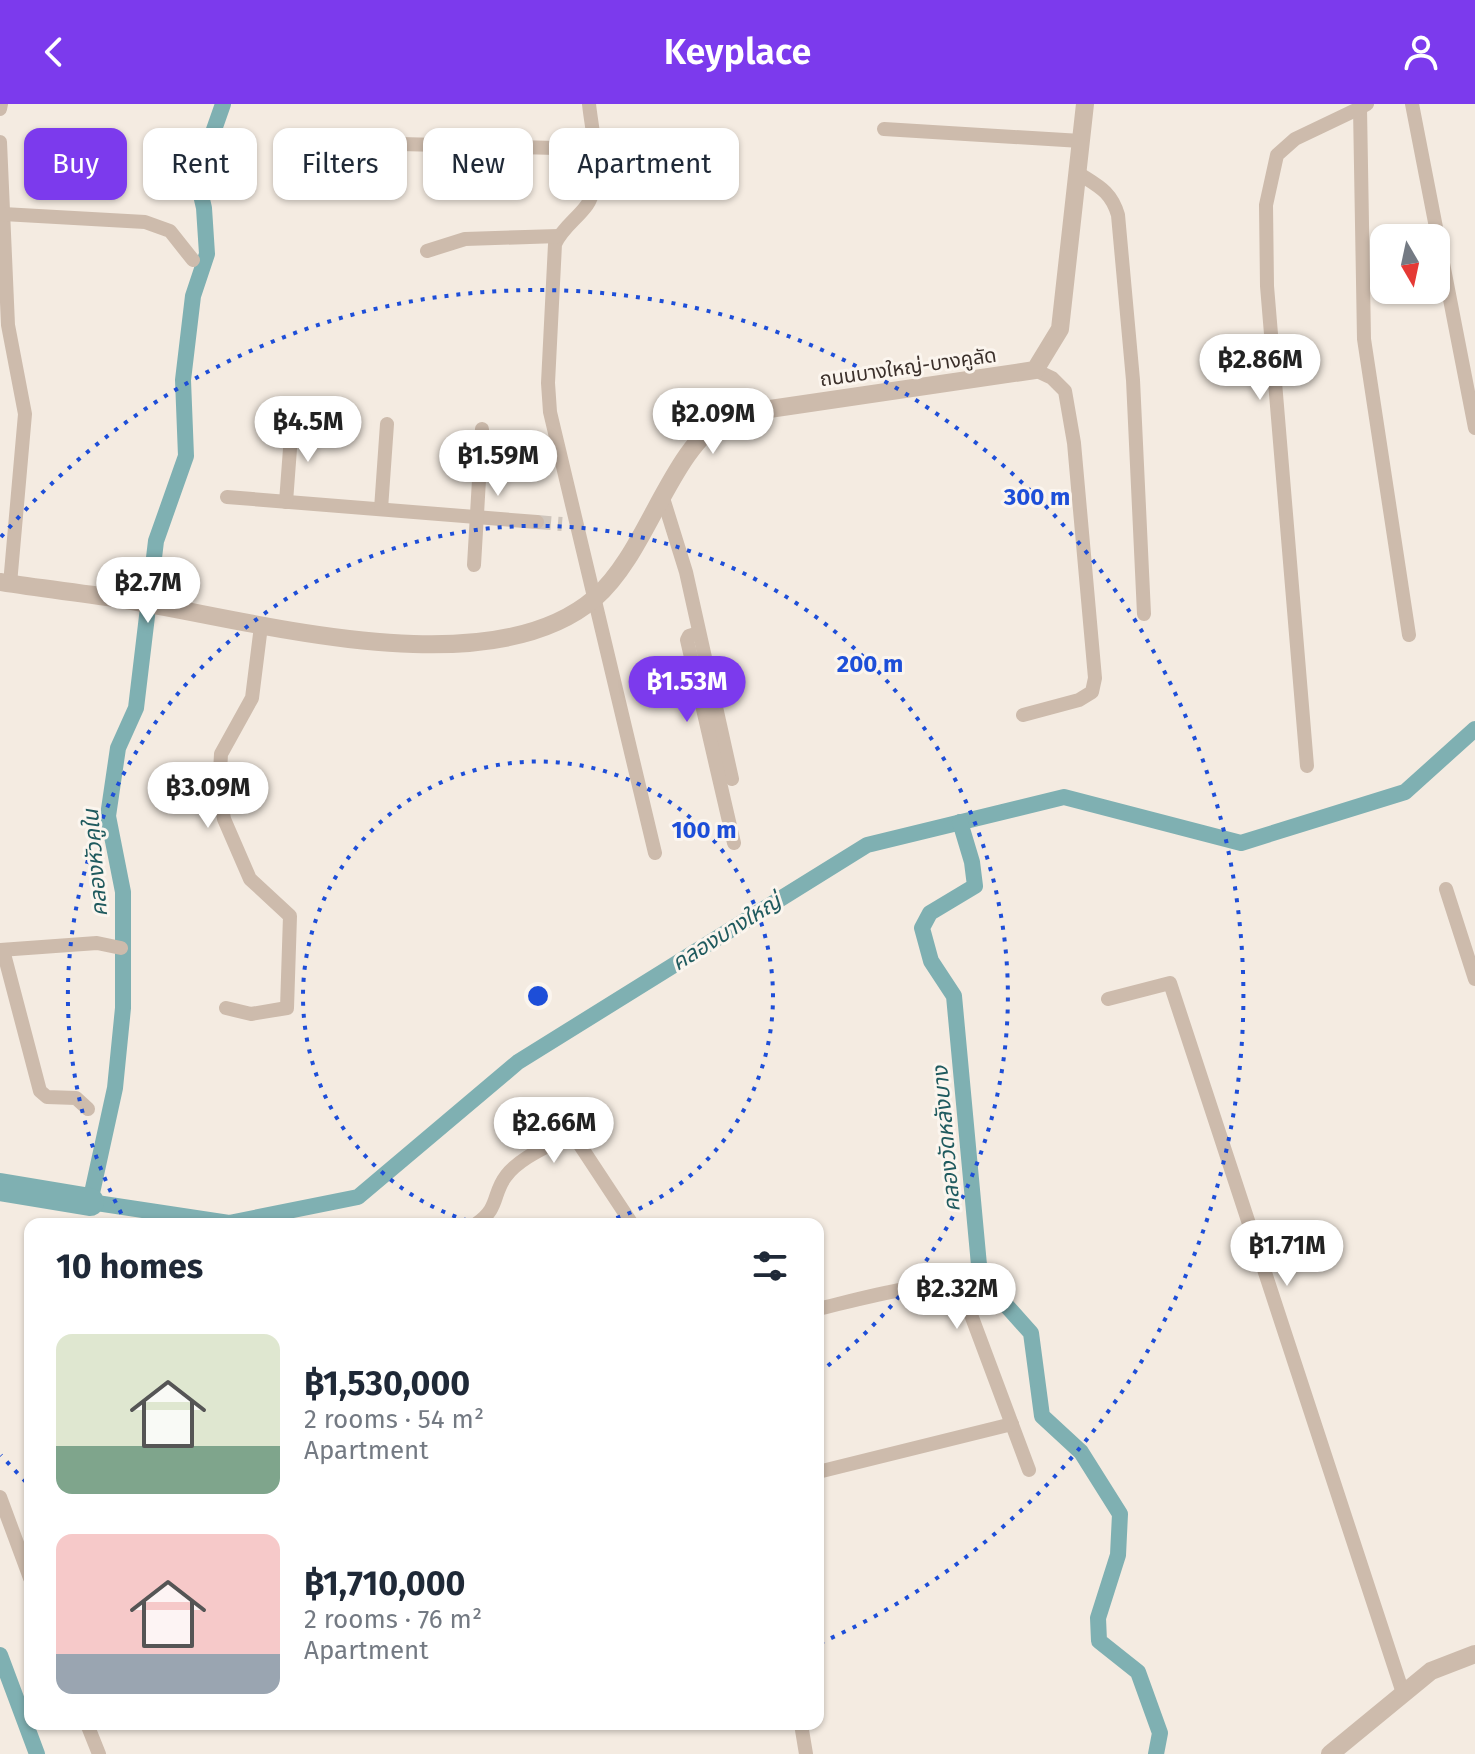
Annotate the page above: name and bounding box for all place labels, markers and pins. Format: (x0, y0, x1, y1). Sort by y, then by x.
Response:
pin: ฿2.86M (1195, 334, 1325, 402)
pin: ฿2.09M (648, 388, 778, 456)
pin: ฿4.5M (252, 396, 364, 464)
pin: ฿1.59M (433, 430, 563, 498)
pin: ฿2.7M (92, 557, 204, 625)
pin: ฿1.53M (622, 656, 752, 724)
pin: ฿3.09M (143, 762, 273, 830)
centre of rings (524, 982, 552, 1010)
pin: ฿2.66M (489, 1097, 619, 1165)
pin: ฿1.71M (1222, 1220, 1352, 1288)
pin: ฿2.32M (892, 1263, 1022, 1331)

